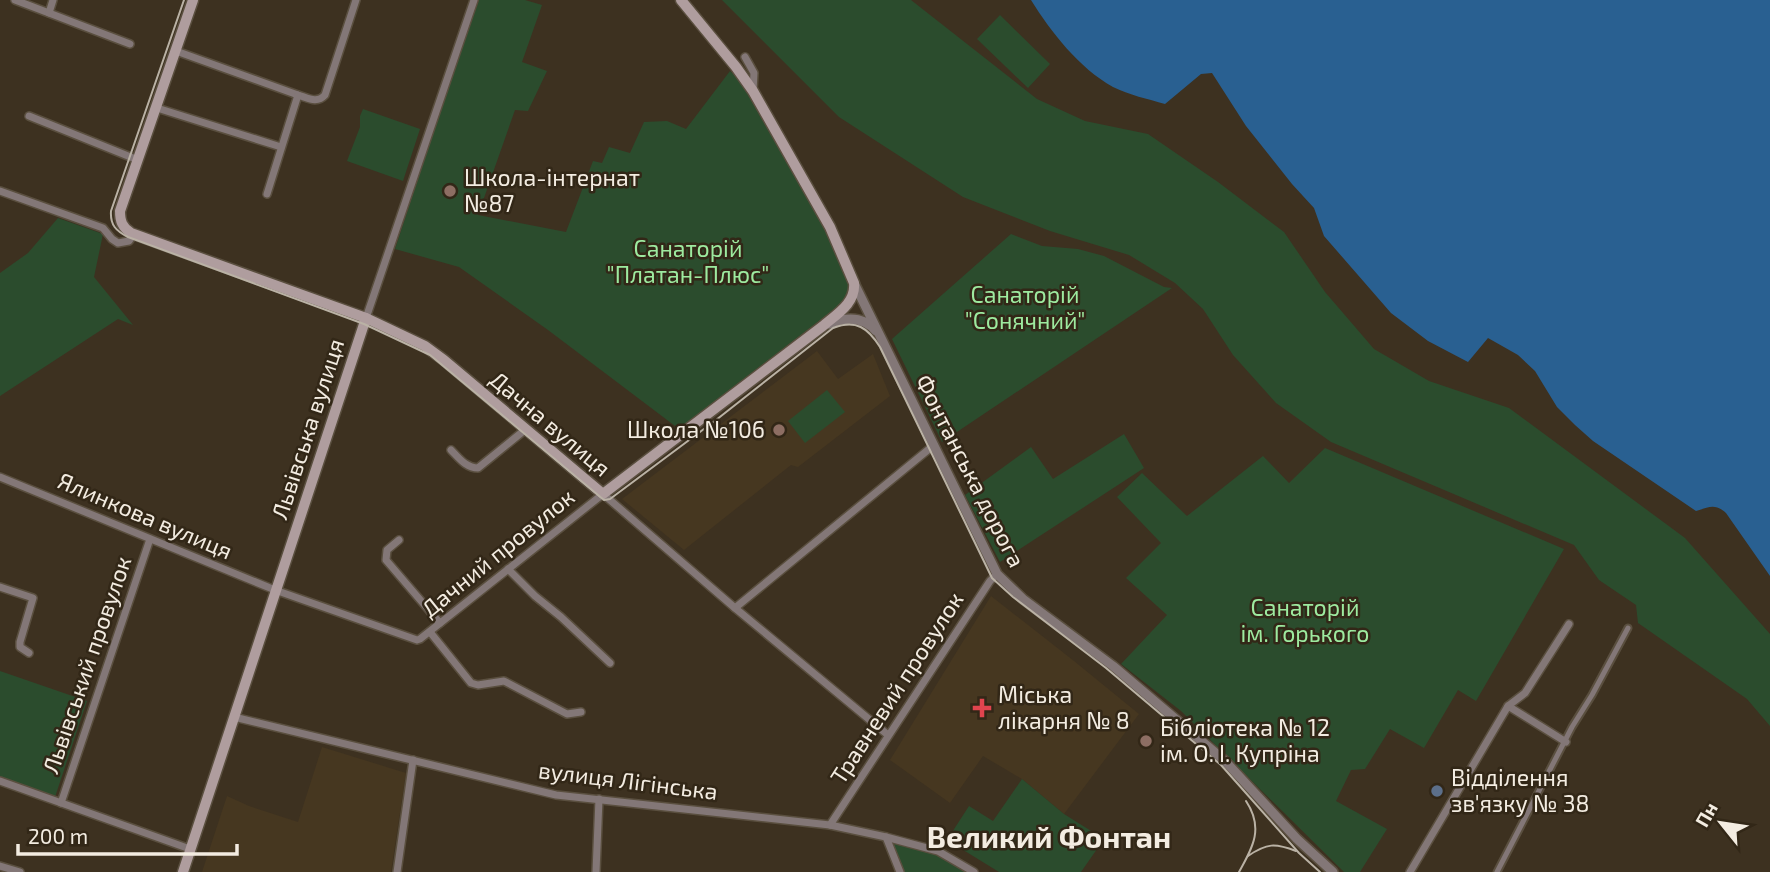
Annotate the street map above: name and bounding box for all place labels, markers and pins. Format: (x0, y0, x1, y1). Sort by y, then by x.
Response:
place label: Школа-інтернат №87 (464, 163, 640, 217)
marker: Школа-інтернат №87 (442, 183, 458, 199)
place label: Школа №106 (627, 415, 765, 443)
marker: Школа №106 (771, 422, 787, 438)
place label: Міська лікарня № 8 (998, 680, 1130, 734)
marker: Міська лікарня № 8 (972, 698, 992, 718)
place label: Бібліотека № 12 ім. О. І. Купріна (1160, 713, 1330, 768)
marker: Бібліотека № 12 ім. О. І. Купріна (1138, 733, 1154, 749)
place label: Відділення зв'язку № 38 (1451, 763, 1589, 818)
marker: Відділення зв'язку № 38 (1429, 783, 1445, 799)

